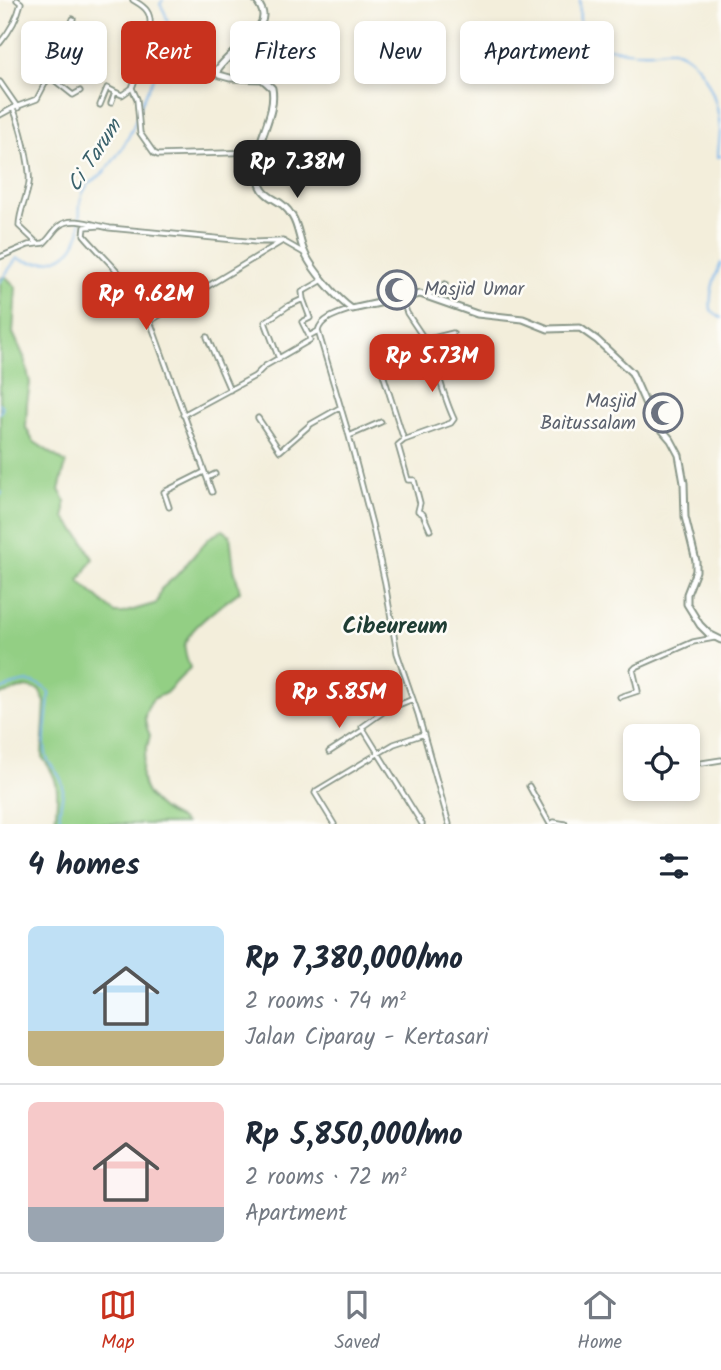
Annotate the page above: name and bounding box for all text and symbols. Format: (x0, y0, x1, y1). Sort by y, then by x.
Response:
chip: Buy (21, 21, 107, 84)
chip: Rent (121, 21, 216, 84)
chip: Filters (230, 21, 340, 84)
chip: New (354, 21, 446, 84)
chip: Apartment (460, 21, 614, 84)
water label: Ci Tarum (59, 111, 132, 199)
pin: Rp 7.38M (225, 140, 369, 200)
text: Rp 7.38M (250, 145, 344, 181)
mosque icon: Masjid Umar (376, 269, 418, 311)
pin: Rp 9.62M (74, 272, 218, 332)
place label: Masjid Umar (424, 275, 526, 305)
text: Rp 9.62M (98, 277, 194, 313)
pin: Rp 5.73M (360, 334, 504, 394)
text: Rp 5.73M (386, 339, 478, 375)
place label: Masjid Baitussalam (540, 387, 637, 439)
mosque icon: Masjid Baitussalam (642, 392, 684, 434)
district label: Cibeureum (342, 609, 448, 645)
pin: Rp 5.85M (267, 670, 411, 730)
text: Rp 5.85M (292, 675, 386, 711)
map controls (623, 724, 700, 801)
button: locate (623, 724, 700, 801)
text: 4 homes (28, 842, 140, 890)
icon: filters (655, 847, 693, 885)
text: Rp 7,380,000/mo (245, 936, 463, 984)
icon: home (84, 954, 168, 1038)
text: 2 rooms · 74 m² (245, 984, 406, 1020)
text: Jalan Ciparay - Kertasari (245, 1020, 489, 1056)
text: Rp 5,850,000/mo (245, 1112, 463, 1160)
icon: home (84, 1130, 168, 1214)
text: 2 rooms · 72 m² (245, 1160, 407, 1196)
text: Apartment (245, 1196, 347, 1232)
tab: Map (99, 1286, 137, 1358)
tab: Saved (334, 1286, 380, 1358)
tab: Home (577, 1286, 622, 1358)

